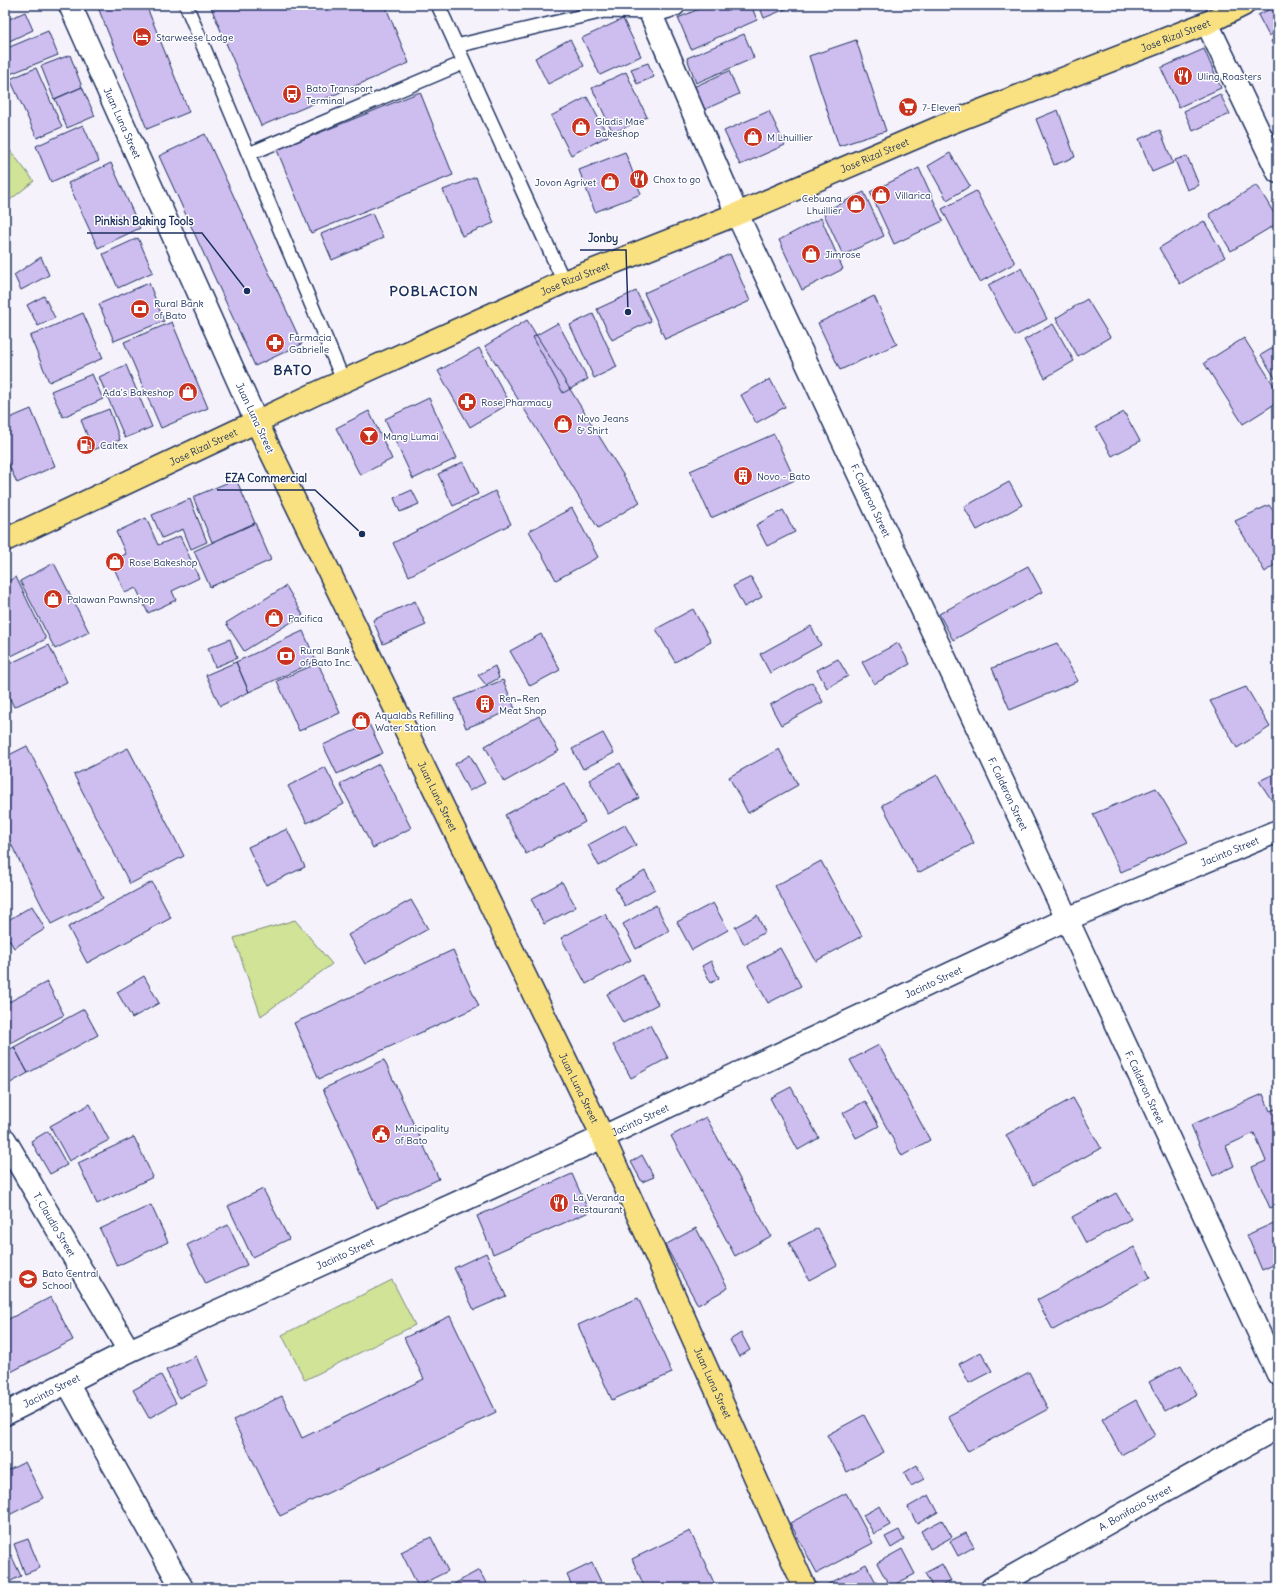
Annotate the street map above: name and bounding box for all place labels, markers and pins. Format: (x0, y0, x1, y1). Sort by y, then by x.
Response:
hotel icon: Starweese Lodge (131, 26, 153, 48)
place label: Starweese Lodge (156, 31, 233, 44)
restaurant icon: Uling Roasters (1172, 65, 1194, 87)
place label: Uling Roasters (1197, 70, 1262, 83)
place label: Bato Transport Terminal (306, 82, 374, 107)
bus stop icon: Bato Transport Terminal (281, 83, 303, 105)
supermarket icon: 7-Eleven (897, 96, 919, 118)
place label: 7-Eleven (922, 101, 961, 114)
place label: Gladis Mae Bakeshop (595, 115, 644, 140)
shop icon: Gladis Mae Bakeshop (570, 116, 592, 138)
shop icon: M Lhuillier (742, 126, 764, 148)
place label: M Lhuillier (767, 131, 813, 144)
restaurant icon: Chox to go (628, 168, 650, 190)
shop icon: Jovon Agrivet (599, 171, 621, 193)
place label: Chox to go (653, 173, 701, 186)
place label: Jovon Agrivet (535, 176, 597, 189)
shop icon: Villarica (870, 184, 892, 206)
place label: Villarica (895, 189, 931, 202)
place label: Cebuana Lhuillier (802, 192, 842, 217)
shop icon: Cebuana Lhuillier (845, 193, 867, 215)
callout: Pinkish Baking Tools (87, 210, 202, 233)
callout: Jonby (580, 227, 626, 250)
shop icon: Jimrose (800, 243, 822, 265)
place label: Jimrose (825, 248, 861, 261)
place label: Rural Bank of Bato (154, 297, 204, 322)
bank icon: Rural Bank of Bato (129, 298, 151, 320)
place label: Farmacia Gabrielle (289, 331, 332, 356)
pharmacy icon: Farmacia Gabrielle (264, 332, 286, 354)
shop icon: Ada's Bakeshop (177, 381, 199, 403)
place label: Ada's Bakeshop (103, 386, 174, 399)
pharmacy icon: Rose Pharmacy (456, 391, 478, 413)
place label: Rose Pharmacy (481, 396, 552, 409)
place label: Novo Jeans & Shirt (577, 412, 629, 437)
shop icon: Novo Jeans & Shirt (552, 413, 574, 435)
bar icon: Mang Lumai (358, 425, 380, 447)
place label: Mang Lumai (383, 430, 438, 443)
fuel station icon: Caltex (75, 434, 97, 456)
place label: Caltex (100, 439, 128, 452)
building icon: Novo - Bato (732, 465, 754, 487)
callout: EZA Commercial (217, 467, 315, 490)
place label: Novo - Bato (757, 470, 811, 483)
shop icon: Rose Bakeshop (104, 551, 126, 573)
place label: Rose Bakeshop (129, 556, 198, 569)
shop icon: Palawan Pawnshop (42, 588, 64, 610)
place label: Palawan Pawnshop (67, 593, 155, 606)
shop icon: Pacifica (263, 607, 285, 629)
place label: Pacifica (288, 612, 323, 625)
place label: Rural Bank of Bato Inc. (300, 644, 352, 669)
bank icon: Rural Bank of Bato Inc. (275, 645, 297, 667)
place label: Ren=Ren Meat Shop (499, 692, 547, 717)
building icon: Ren=Ren Meat Shop (474, 693, 496, 715)
place label: Aqualabs Refilling Water Station (375, 709, 454, 734)
shop icon: Aqualabs Refilling Water Station (350, 710, 372, 732)
place label: Municipality of Bato (395, 1122, 449, 1147)
public building icon: Municipality of Bato (370, 1123, 392, 1145)
place label: La Veranda Restaurant (573, 1191, 625, 1216)
restaurant icon: La Veranda Restaurant (548, 1192, 570, 1214)
place label: Bato Central School (42, 1267, 98, 1292)
school or university icon: Bato Central School (17, 1268, 39, 1290)

